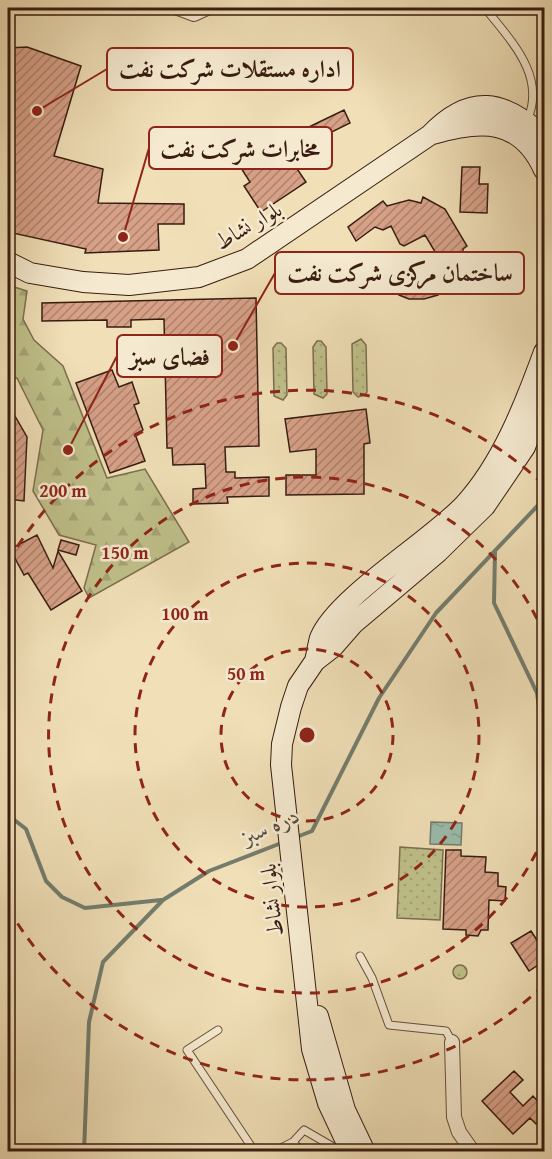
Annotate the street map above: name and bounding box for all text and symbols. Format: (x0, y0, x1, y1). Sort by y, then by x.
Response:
callout: اداره مستقلات شرکت نفت (107, 48, 353, 90)
text: اداره مستقلات شرکت نفت (119, 51, 341, 86)
callout: مخابرات شرکت نفت (149, 127, 332, 169)
text: مخابرات شرکت نفت (160, 131, 320, 166)
street label: بلوار نشاط (208, 193, 288, 257)
callout: ساختمان مرکزی شرکت نفت (275, 252, 524, 294)
text: ساختمان مرکزی شرکت نفت (287, 255, 513, 290)
callout: فضای سبز (117, 335, 222, 377)
text: فضای سبز (127, 339, 210, 374)
text: 200 m (39, 477, 87, 504)
text: 150 m (101, 539, 149, 566)
text: 100 m (161, 600, 209, 627)
text: 50 m (227, 660, 266, 687)
centre of rings (297, 725, 317, 745)
water label: دره سبز (233, 797, 305, 854)
street label: بلوار نشاط (251, 862, 291, 938)

